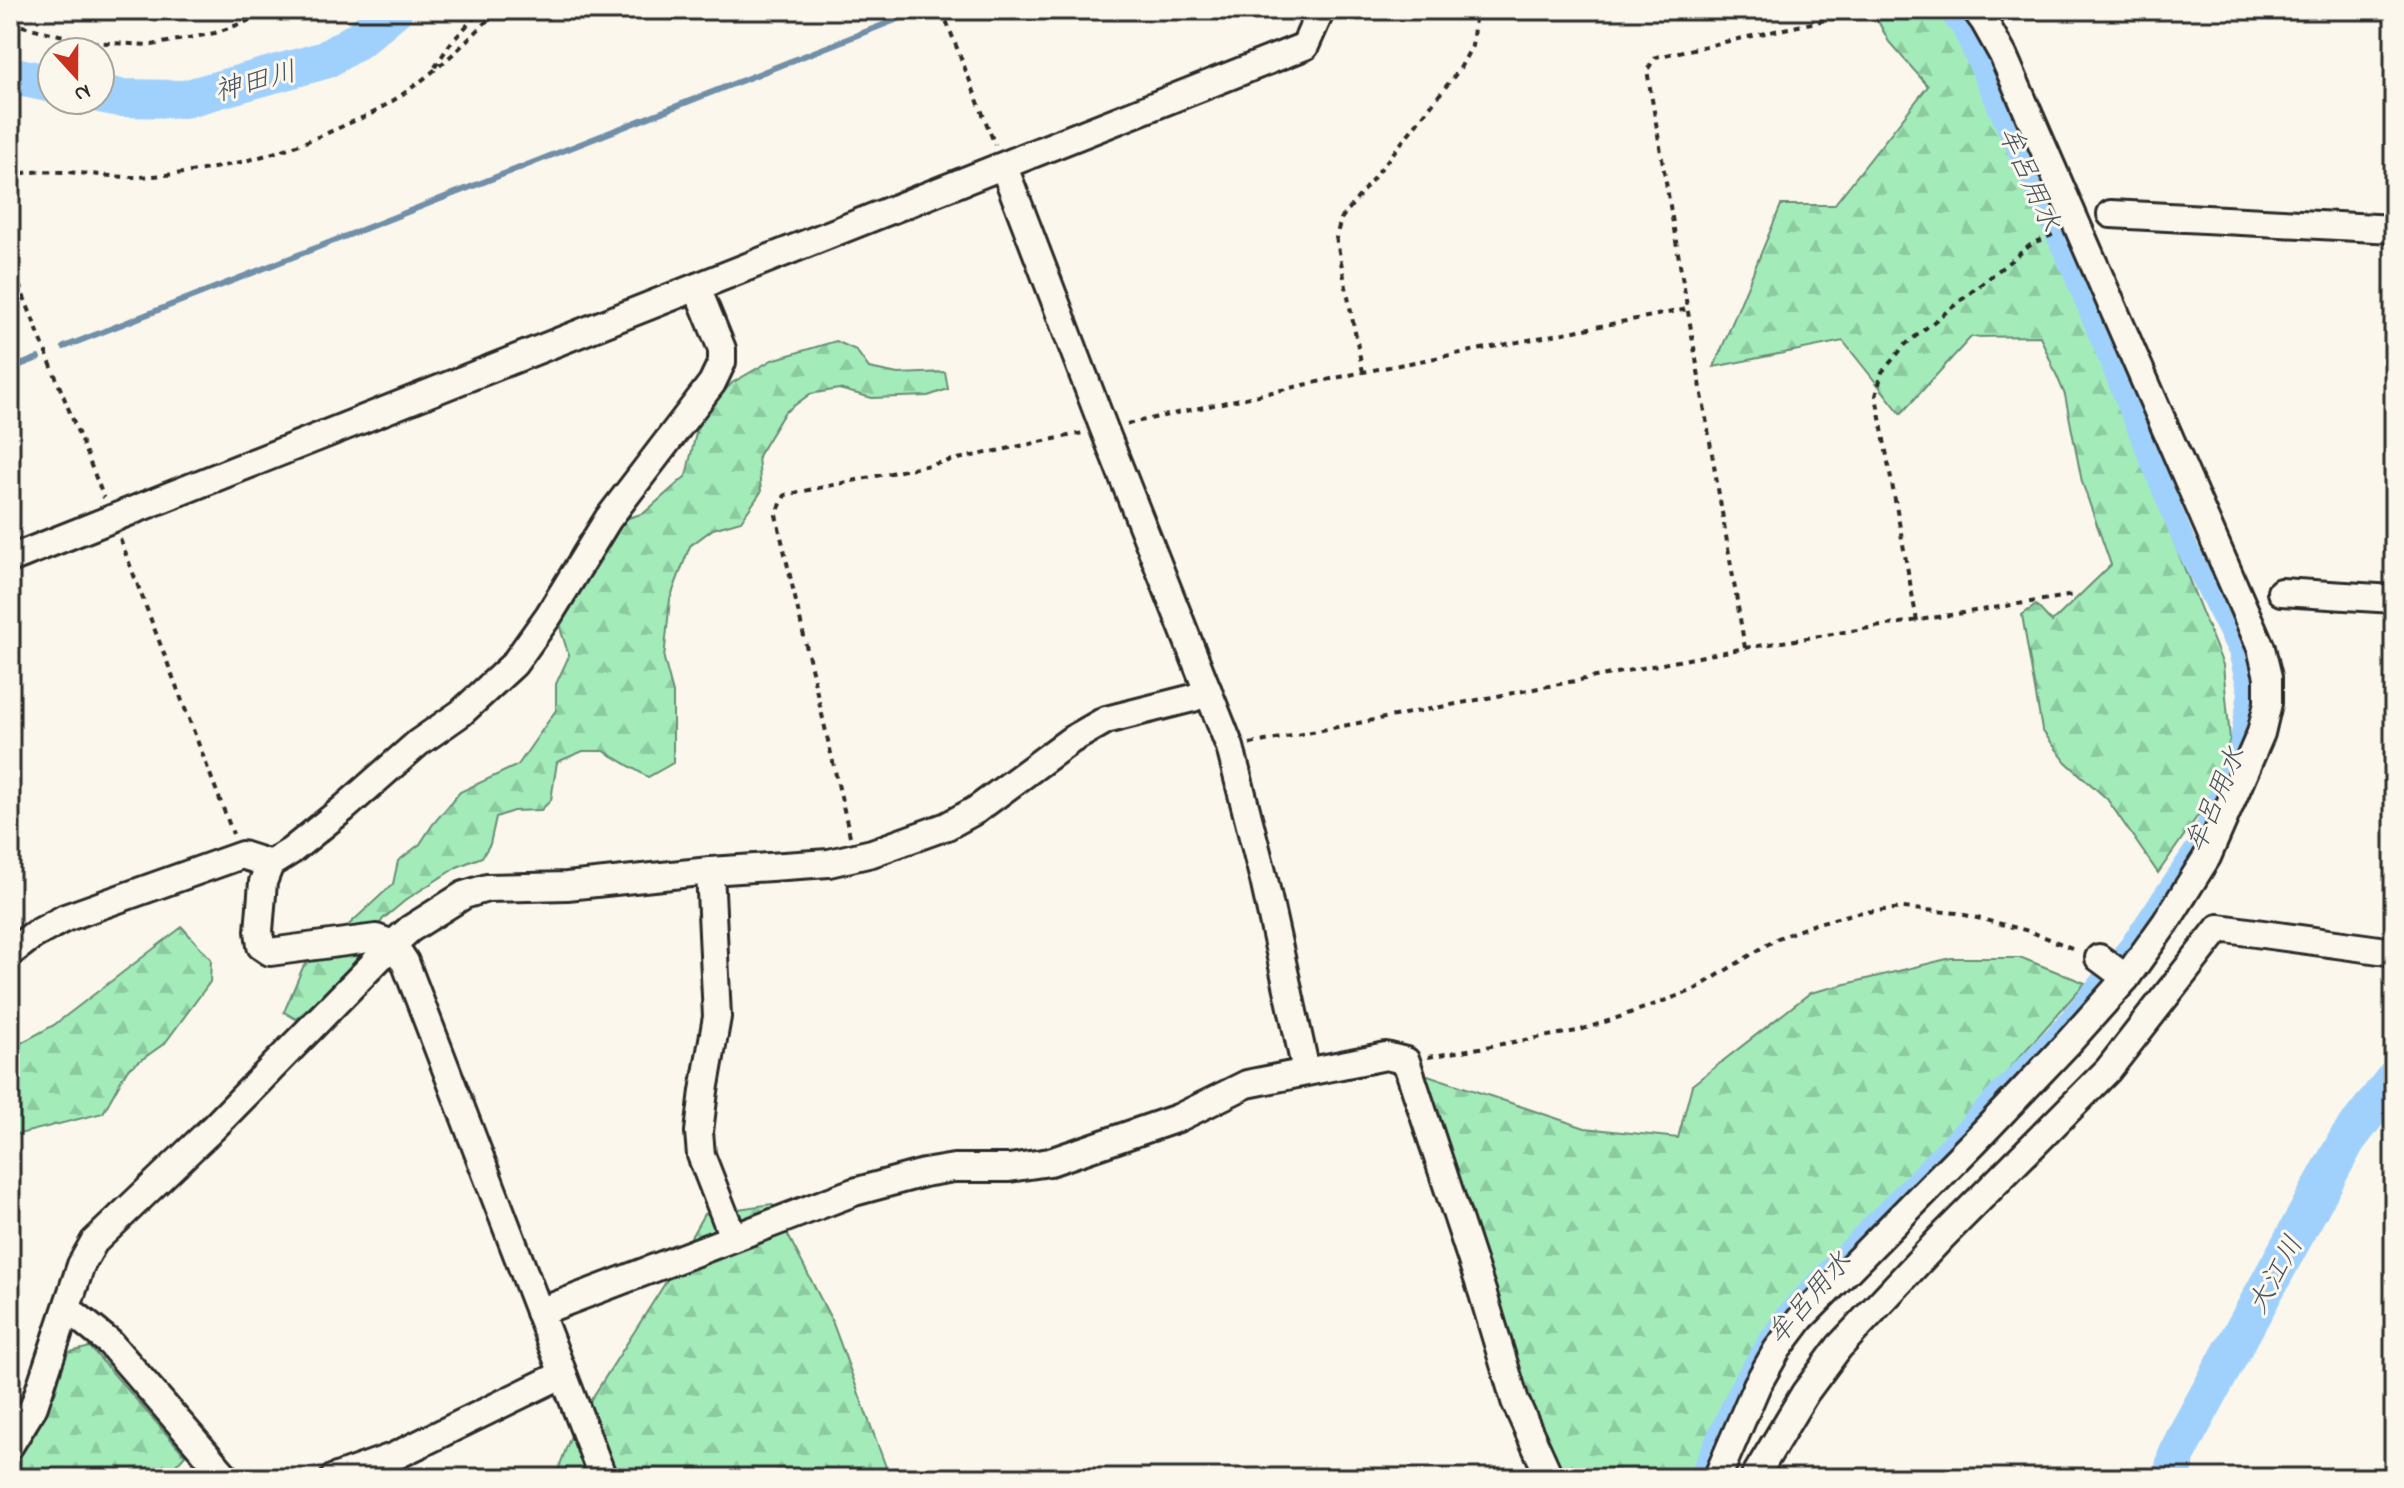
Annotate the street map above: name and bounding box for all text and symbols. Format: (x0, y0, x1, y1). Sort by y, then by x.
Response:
north arrow (36, 36, 116, 116)
water label: 神田川 (210, 53, 302, 114)
text: N (69, 74, 95, 109)
water label: 牟呂用水 (1986, 120, 2069, 239)
water label: 牟呂用水 (2176, 741, 2258, 860)
water label: 大江川 (2239, 1229, 2315, 1322)
water label: 牟呂用水 (1758, 1244, 1863, 1355)

